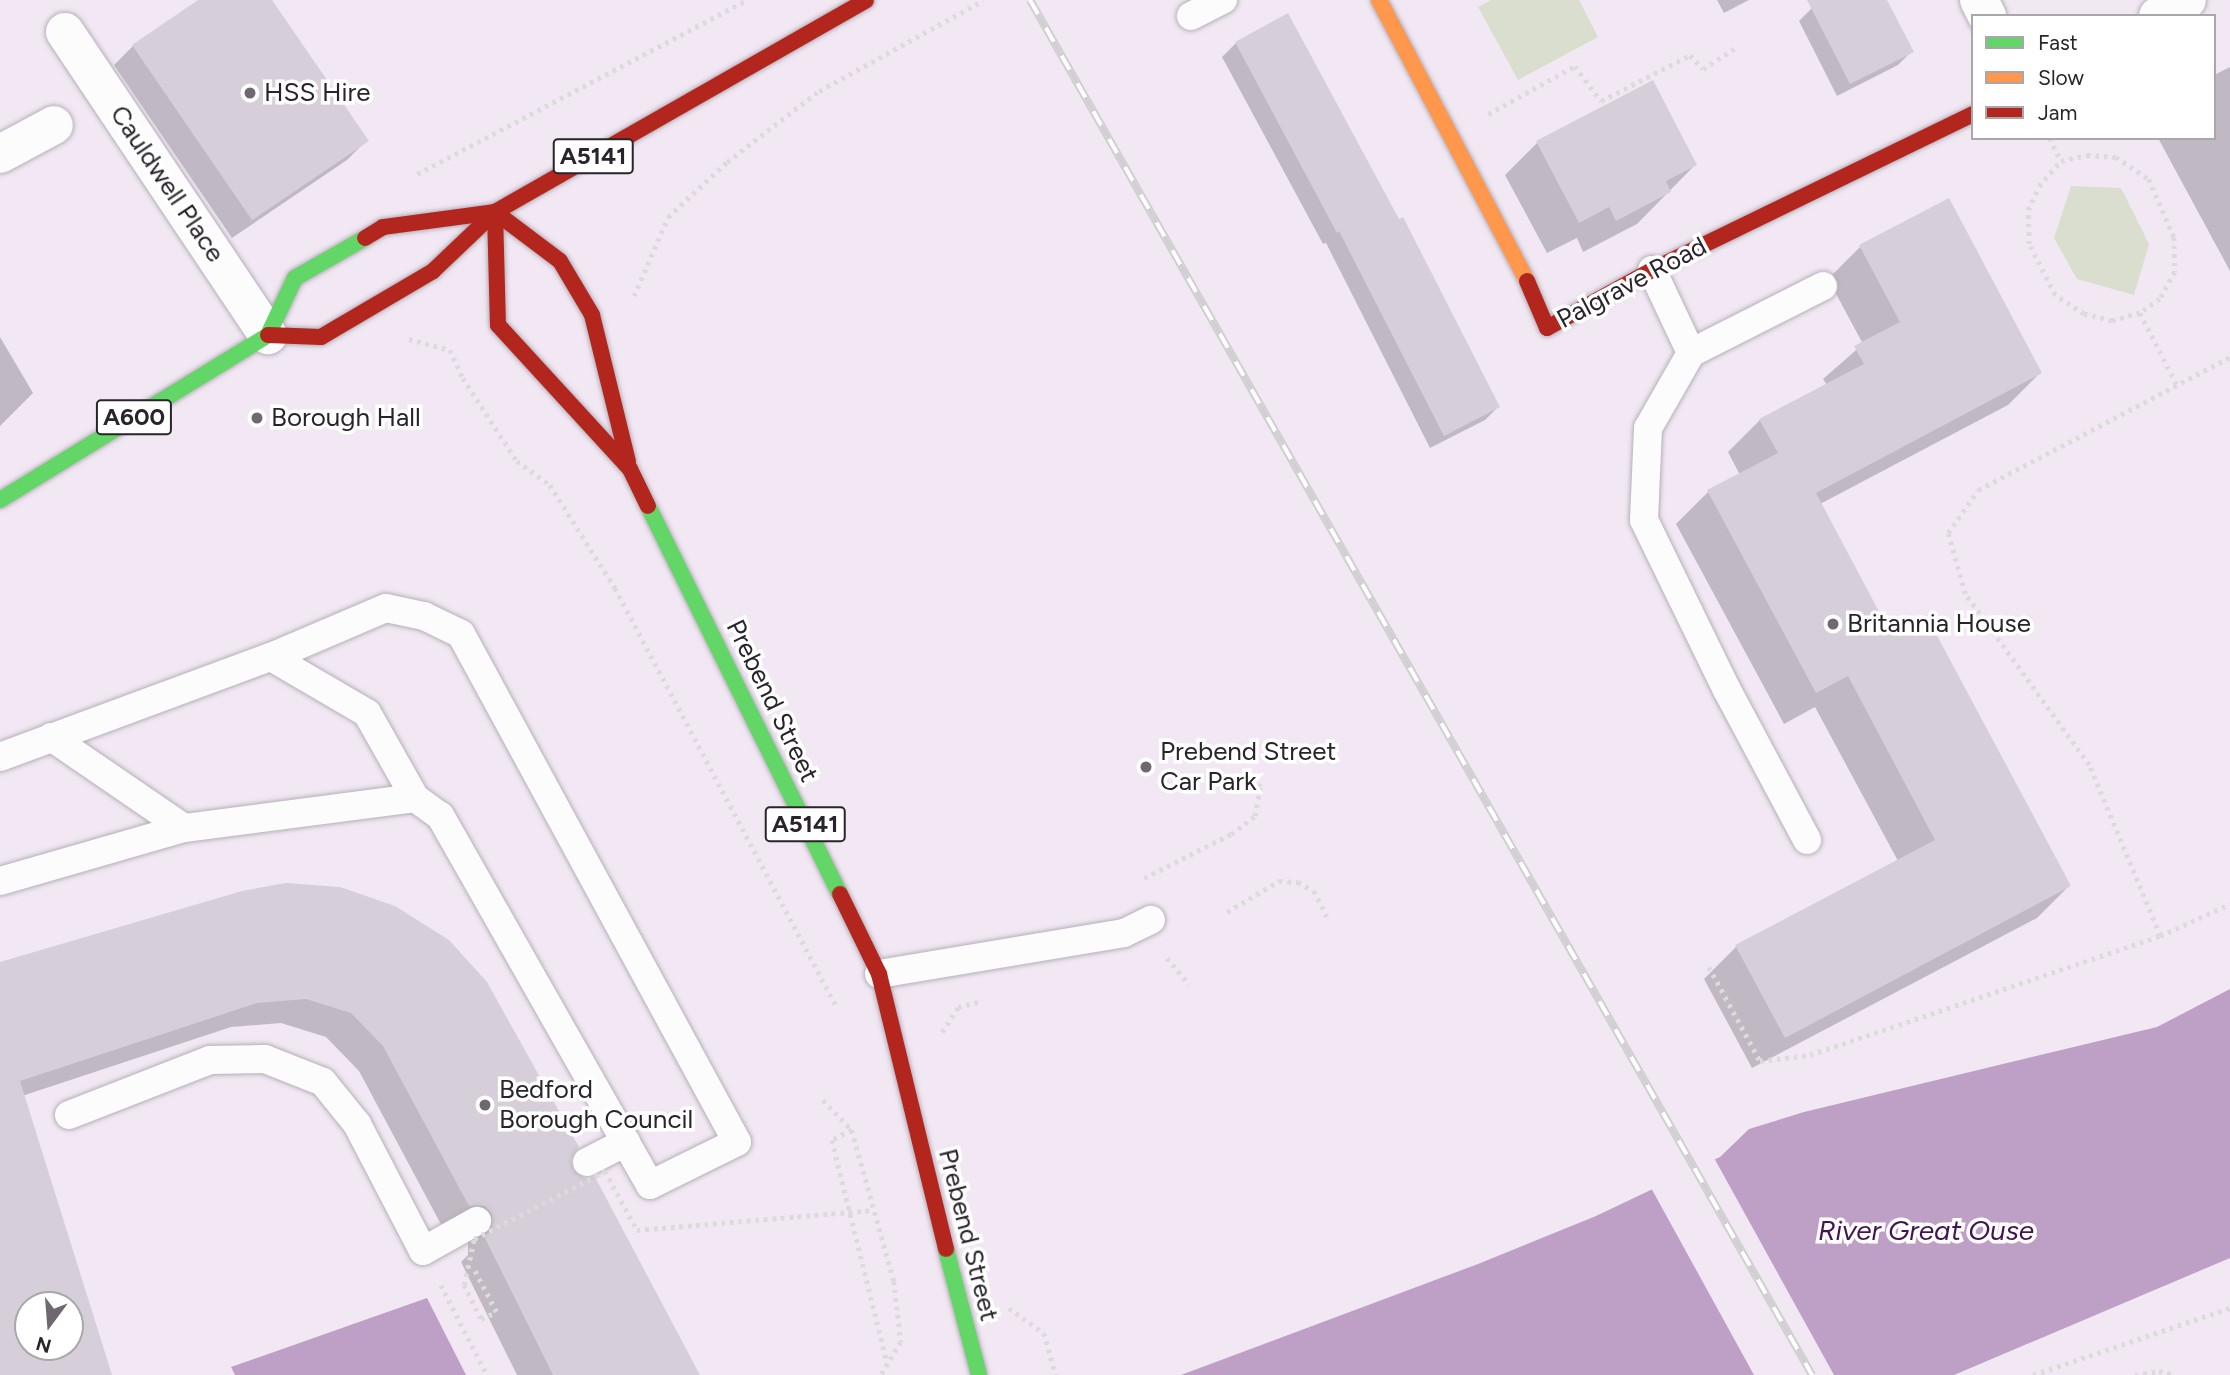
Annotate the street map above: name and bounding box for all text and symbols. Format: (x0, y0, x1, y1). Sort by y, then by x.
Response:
legend (1971, 14, 2216, 140)
text: Fast (2038, 30, 2078, 55)
text: Slow (2038, 65, 2084, 90)
place label: HSS Hire (264, 77, 370, 109)
marker: HSS Hire (242, 85, 258, 101)
street label: Cauldwell Place (103, 100, 231, 268)
text: Jam (2038, 100, 2077, 125)
road number: A5141 (551, 136, 635, 176)
street label: Palgrave Road (1552, 231, 1712, 335)
road number: A600 (96, 396, 172, 438)
place label: Borough Hall (271, 402, 421, 434)
marker: Borough Hall (249, 410, 265, 426)
place label: Britannia House (1847, 608, 2031, 640)
street label: Prebend Street (719, 615, 825, 787)
marker: Britannia House (1825, 616, 1841, 632)
place label: Prebend Street Car Park (1160, 736, 1336, 798)
marker: Prebend Street Car Park (1138, 759, 1154, 775)
road number: A5141 (763, 804, 847, 844)
place label: Bedford Borough Council (499, 1074, 693, 1136)
marker: Bedford Borough Council (477, 1097, 493, 1113)
street label: Prebend Street (932, 1146, 1004, 1324)
water label: River Great Ouse (1818, 1213, 2034, 1247)
north arrow (14, 1291, 84, 1361)
text: N (33, 1332, 54, 1358)

